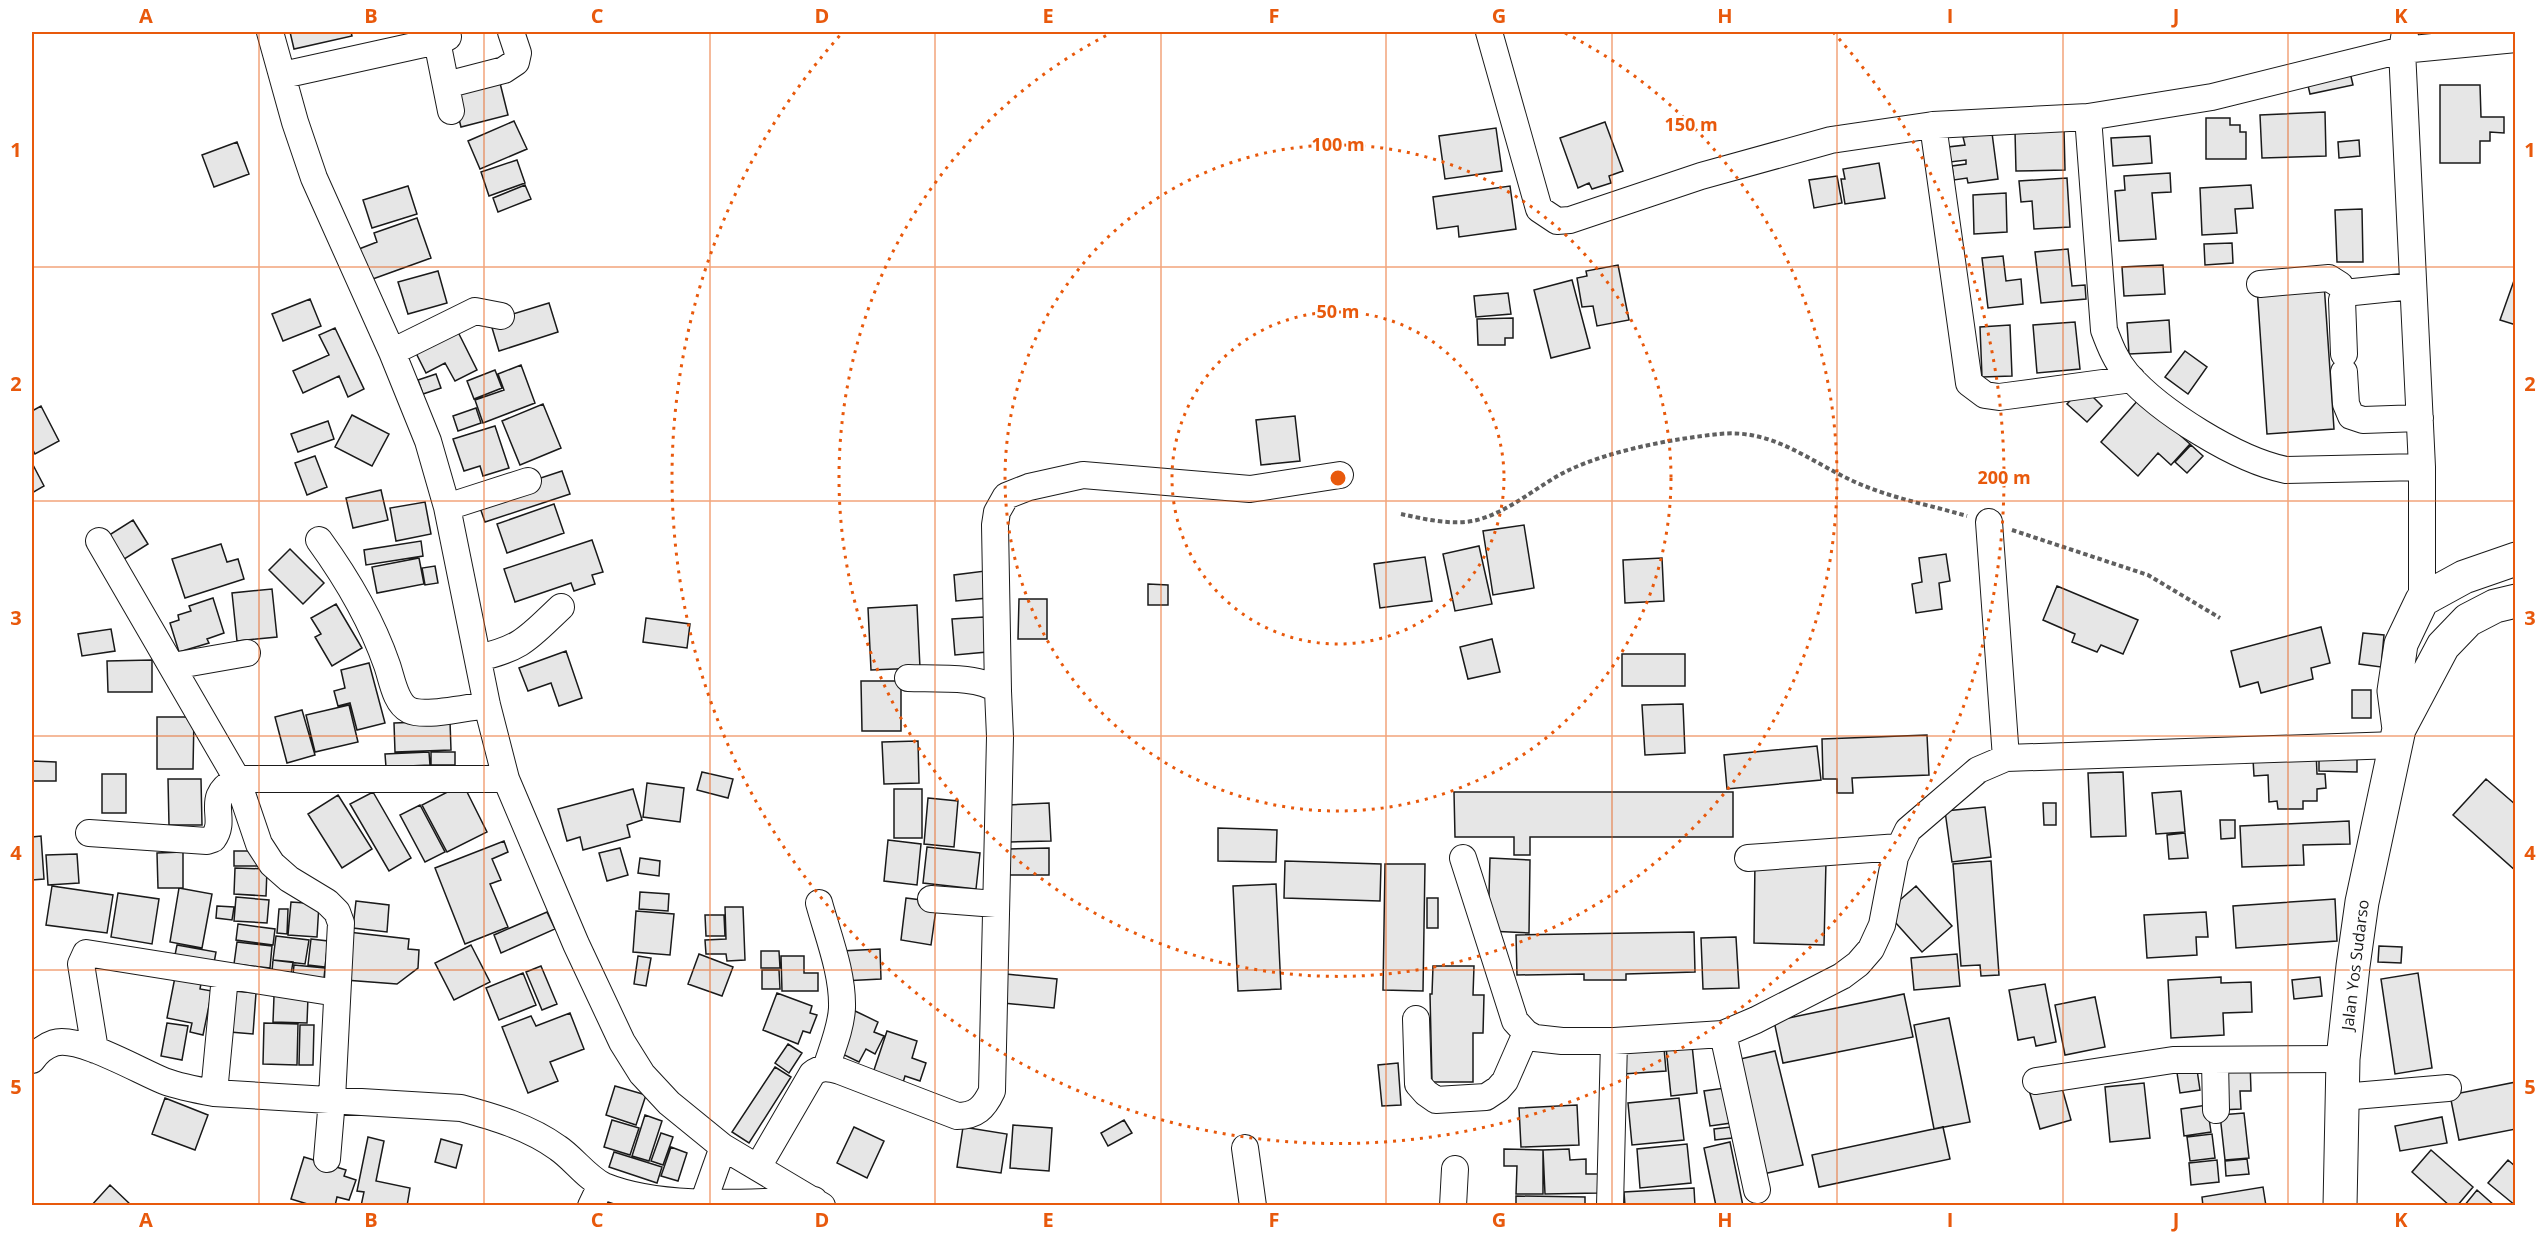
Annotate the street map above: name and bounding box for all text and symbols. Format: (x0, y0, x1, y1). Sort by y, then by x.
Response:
text: A (139, 2, 153, 29)
text: B (364, 2, 378, 29)
text: C (591, 2, 604, 29)
text: D (815, 2, 829, 29)
text: E (1042, 2, 1054, 29)
text: F (1269, 2, 1279, 29)
text: G (1492, 2, 1506, 29)
text: H (1717, 2, 1733, 29)
text: I (1947, 2, 1953, 29)
text: J (2171, 2, 2179, 29)
text: K (2394, 2, 2408, 29)
text: 150 m (1664, 112, 1718, 136)
text: 100 m (1311, 132, 1365, 156)
text: 1 (10, 136, 22, 163)
text: 1 (2524, 136, 2536, 163)
text: 50 m (1317, 299, 1359, 323)
text: 2 (10, 370, 22, 397)
text: 2 (2524, 370, 2536, 397)
text: 200 m (1977, 465, 2031, 489)
centre of rings (1328, 468, 1348, 488)
text: 3 (10, 604, 22, 631)
text: 3 (2524, 604, 2536, 631)
text: 4 (10, 839, 22, 866)
text: 4 (2524, 839, 2536, 866)
street label: Jalan Yos Sudarso (2336, 898, 2374, 1034)
text: 5 (10, 1073, 22, 1100)
text: 5 (2524, 1073, 2536, 1100)
text: A (139, 1206, 153, 1233)
text: B (364, 1206, 378, 1233)
text: C (591, 1206, 604, 1233)
text: D (815, 1206, 829, 1233)
text: E (1042, 1206, 1054, 1233)
text: F (1269, 1206, 1279, 1233)
text: G (1492, 1206, 1506, 1233)
text: H (1717, 1206, 1733, 1233)
text: I (1947, 1206, 1953, 1233)
text: J (2171, 1206, 2179, 1233)
text: K (2394, 1206, 2408, 1233)

